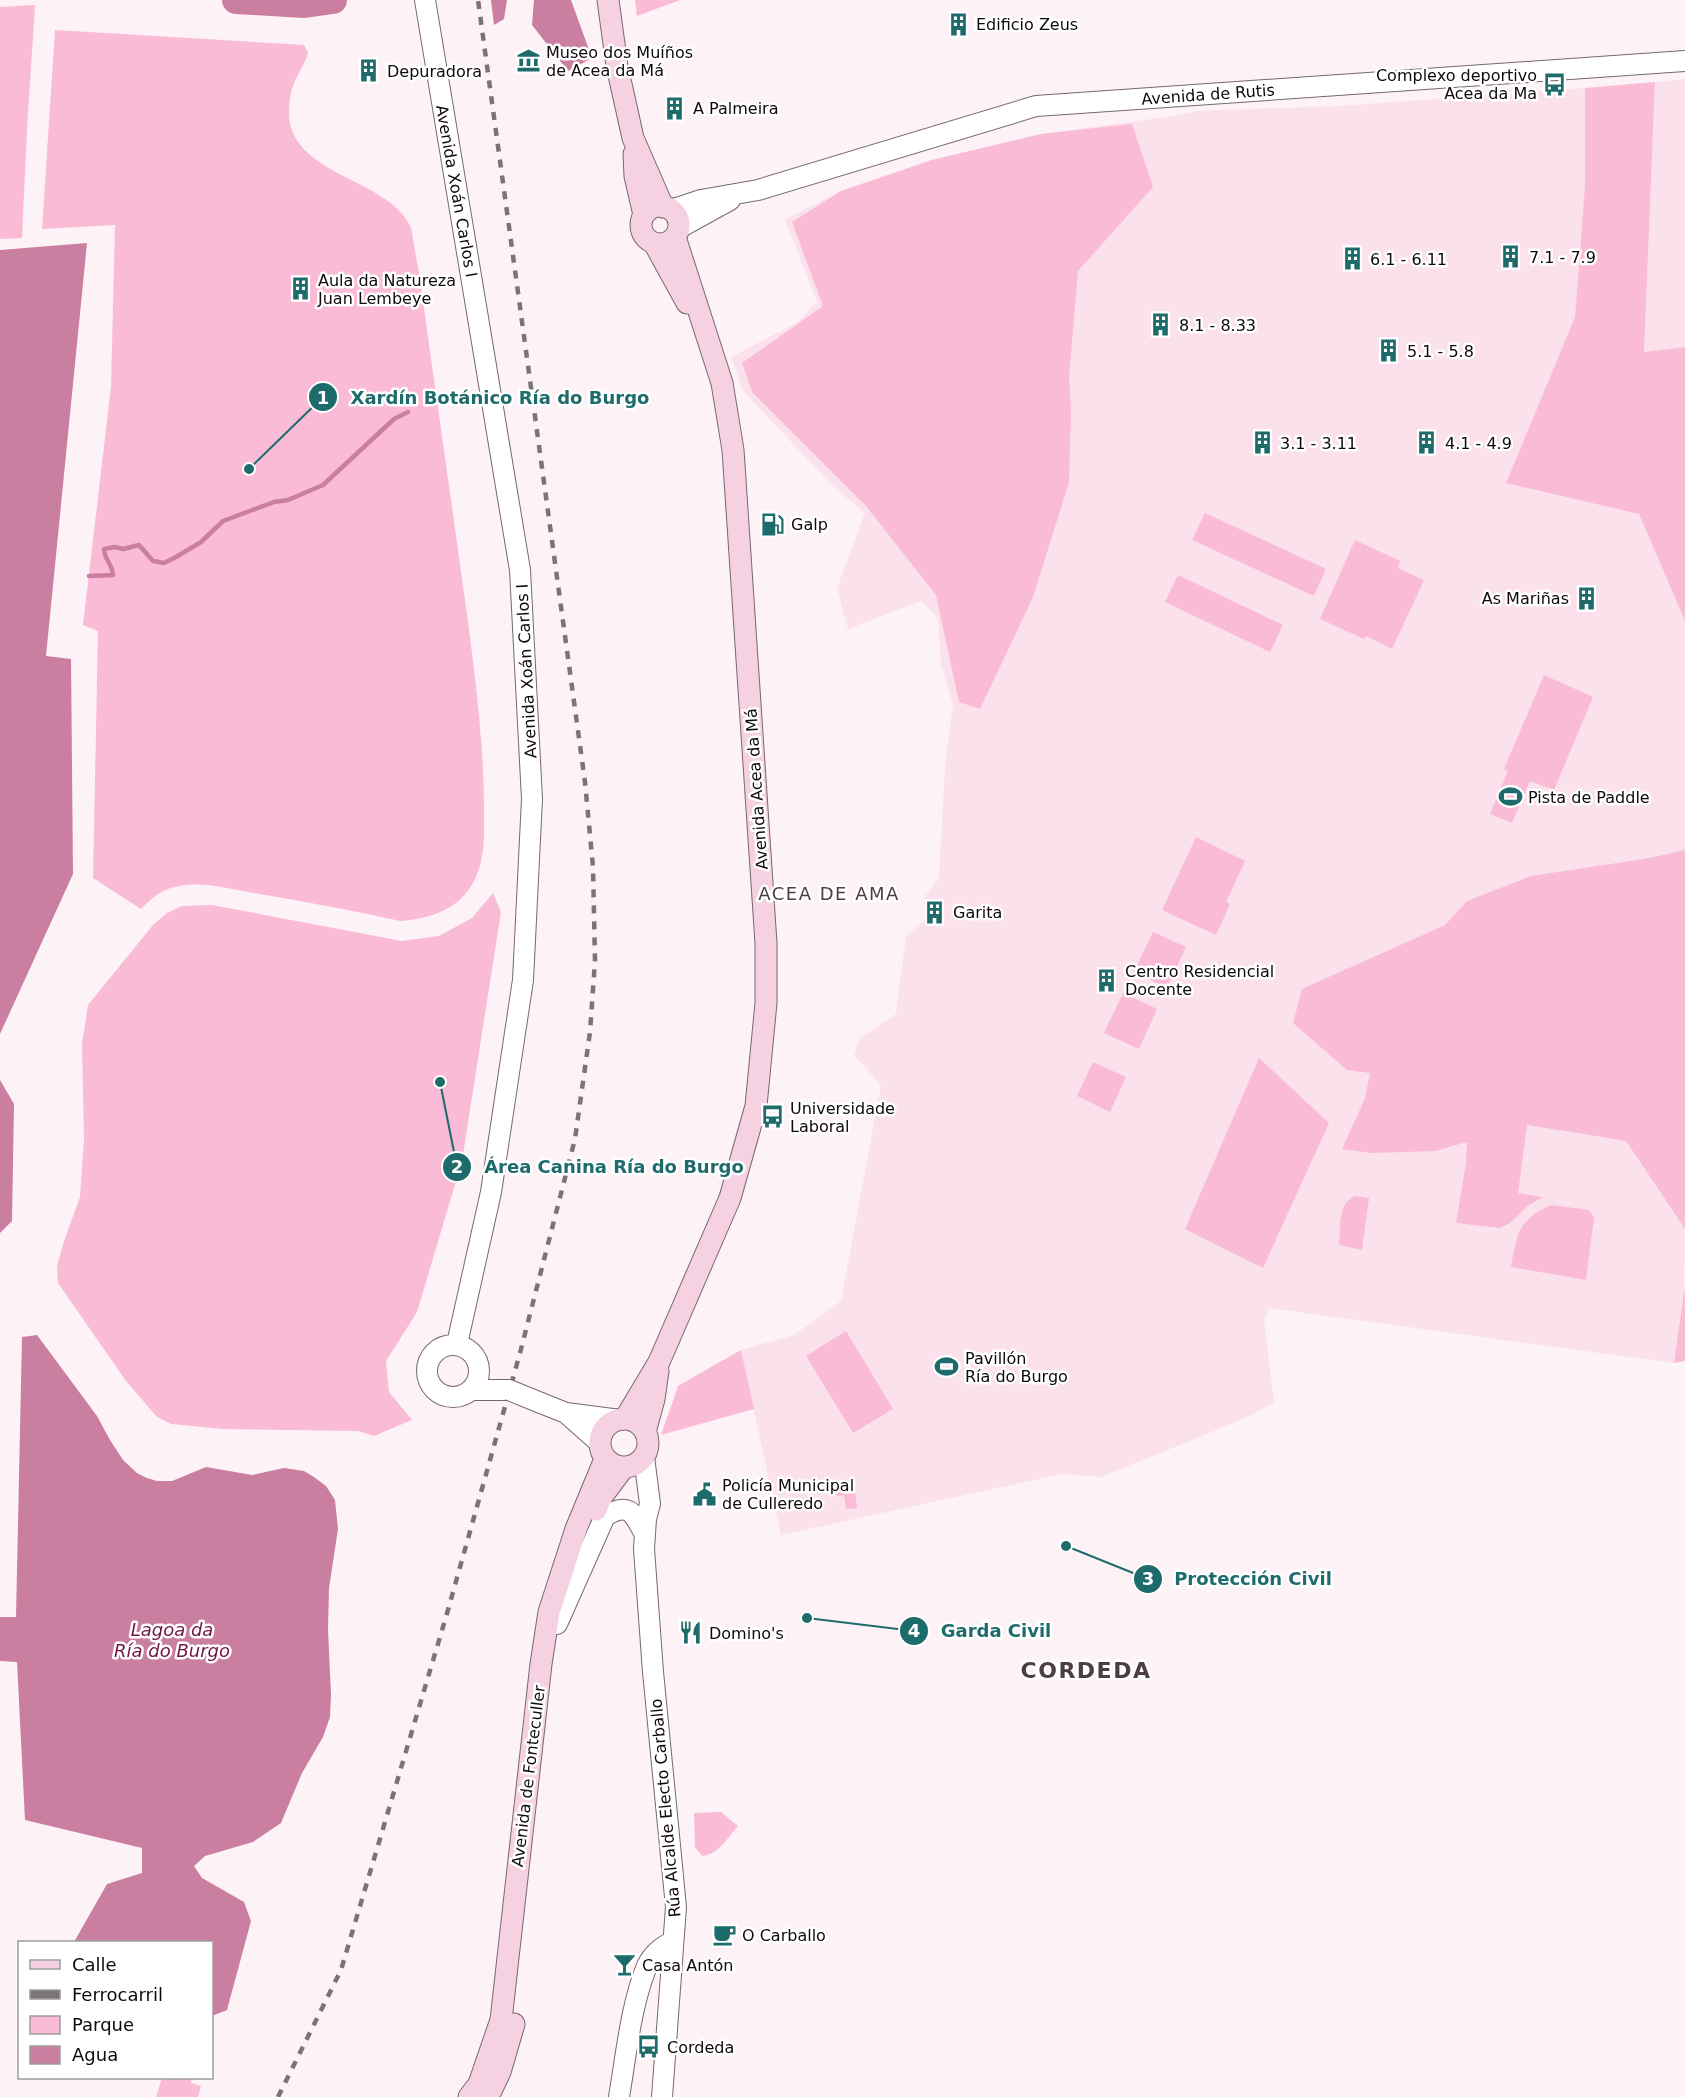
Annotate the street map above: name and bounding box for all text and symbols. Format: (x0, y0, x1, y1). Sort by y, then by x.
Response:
building icon: Edificio Zeus (945, 11, 971, 37)
place label: Edificio Zeus (976, 15, 1078, 34)
place label: Museo dos Muíños de Acea da Má (546, 43, 693, 80)
museum icon: Museo dos Muíños de Acea da Má (515, 48, 541, 74)
building icon: Depuradora (356, 58, 382, 84)
place label: Depuradora (387, 62, 482, 81)
place label: Complexo deportivo Acea da Ma (1376, 66, 1537, 103)
bus stop icon: Complexo deportivo Acea da Ma (1542, 71, 1568, 97)
street label: Avenida de Rutis (1141, 80, 1275, 109)
building icon: A Palmeira (662, 95, 688, 121)
place label: A Palmeira (693, 99, 778, 118)
street label: Avenida Xoán Carlos I (432, 103, 481, 279)
building icon: 7.1 - 7.9 (1498, 244, 1524, 270)
building icon: 6.1 - 6.11 (1339, 246, 1365, 272)
place label: 7.1 - 7.9 (1529, 248, 1596, 267)
place label: 6.1 - 6.11 (1370, 250, 1447, 269)
place label: Aula da Natureza Juan Lembeye (317, 271, 456, 308)
building icon: Aula da Natureza Juan Lembeye (287, 276, 313, 302)
building icon: 8.1 - 8.33 (1148, 312, 1174, 338)
place label: 8.1 - 8.33 (1179, 316, 1256, 335)
building icon: 5.1 - 5.8 (1376, 338, 1402, 364)
place label: 5.1 - 5.8 (1407, 342, 1474, 361)
callout: Xardín Botánico Ría do Burgo (308, 379, 661, 415)
text: 1 (317, 387, 329, 408)
text: Xardín Botánico Ría do Burgo (351, 387, 649, 408)
building icon: 3.1 - 3.11 (1249, 430, 1275, 456)
building icon: 4.1 - 4.9 (1414, 430, 1440, 456)
place label: 3.1 - 3.11 (1280, 434, 1357, 453)
place label: 4.1 - 4.9 (1445, 434, 1512, 453)
fuel station icon: Galp (760, 511, 786, 537)
place label: Galp (791, 515, 828, 534)
street label: Avenida Xoán Carlos I (512, 583, 541, 759)
building icon: As Mariñas (1574, 585, 1600, 611)
place label: As Mariñas (1482, 589, 1569, 608)
street label: Avenida Acea da Má (741, 708, 772, 870)
sports icon: Pista de Paddle (1497, 784, 1523, 810)
place label: Pista de Paddle (1528, 788, 1650, 807)
district label: ACEA DE AMA (758, 883, 900, 904)
building icon: Garita (922, 899, 948, 925)
place label: Garita (953, 903, 1002, 922)
place label: Centro Residencial Docente (1125, 962, 1274, 999)
building icon: Centro Residencial Docente (1094, 967, 1120, 993)
place label: Universidade Laboral (790, 1099, 895, 1136)
bus stop icon: Universidade Laboral (759, 1104, 785, 1130)
callout: Área Canina Ría do Burgo (442, 1149, 756, 1185)
text: 2 (451, 1156, 463, 1177)
text: Área Canina Ría do Burgo (484, 1156, 744, 1177)
place label: Pavillón Ría do Burgo (965, 1349, 1068, 1386)
sports icon: Pavillón Ría do Burgo (934, 1354, 960, 1380)
place label: Policía Municipal de Culleredo (722, 1476, 854, 1513)
public building icon: Policía Municipal de Culleredo (691, 1481, 717, 1507)
callout: Protección Civil (1133, 1561, 1344, 1597)
text: 3 (1142, 1568, 1154, 1589)
text: Protección Civil (1174, 1568, 1332, 1589)
callout: Garda Civil (899, 1613, 1063, 1649)
water label: Lagoa da Ría do Burgo (114, 1619, 230, 1661)
restaurant icon: Domino's (678, 1620, 704, 1646)
text: 4 (908, 1620, 920, 1641)
text: Garda Civil (941, 1620, 1051, 1641)
place label: Domino's (709, 1624, 784, 1643)
district label: CORDEDA (1021, 1658, 1151, 1683)
street label: Avenida de Fonteculler (508, 1684, 549, 1868)
street label: Rúa Alcalde Electo Carballo (646, 1698, 685, 1918)
cafe icon: O Carballo (711, 1922, 737, 1948)
place label: O Carballo (742, 1926, 826, 1945)
legend (18, 1941, 213, 2079)
bar icon: Casa Antón (611, 1952, 637, 1978)
text: Calle (72, 1954, 117, 1975)
place label: Casa Antón (642, 1956, 734, 1975)
text: Ferrocarril (72, 1984, 163, 2005)
text: Parque (72, 2014, 134, 2035)
bus stop icon: Cordeda (636, 2034, 662, 2060)
place label: Cordeda (667, 2038, 734, 2057)
text: Agua (72, 2044, 118, 2065)

